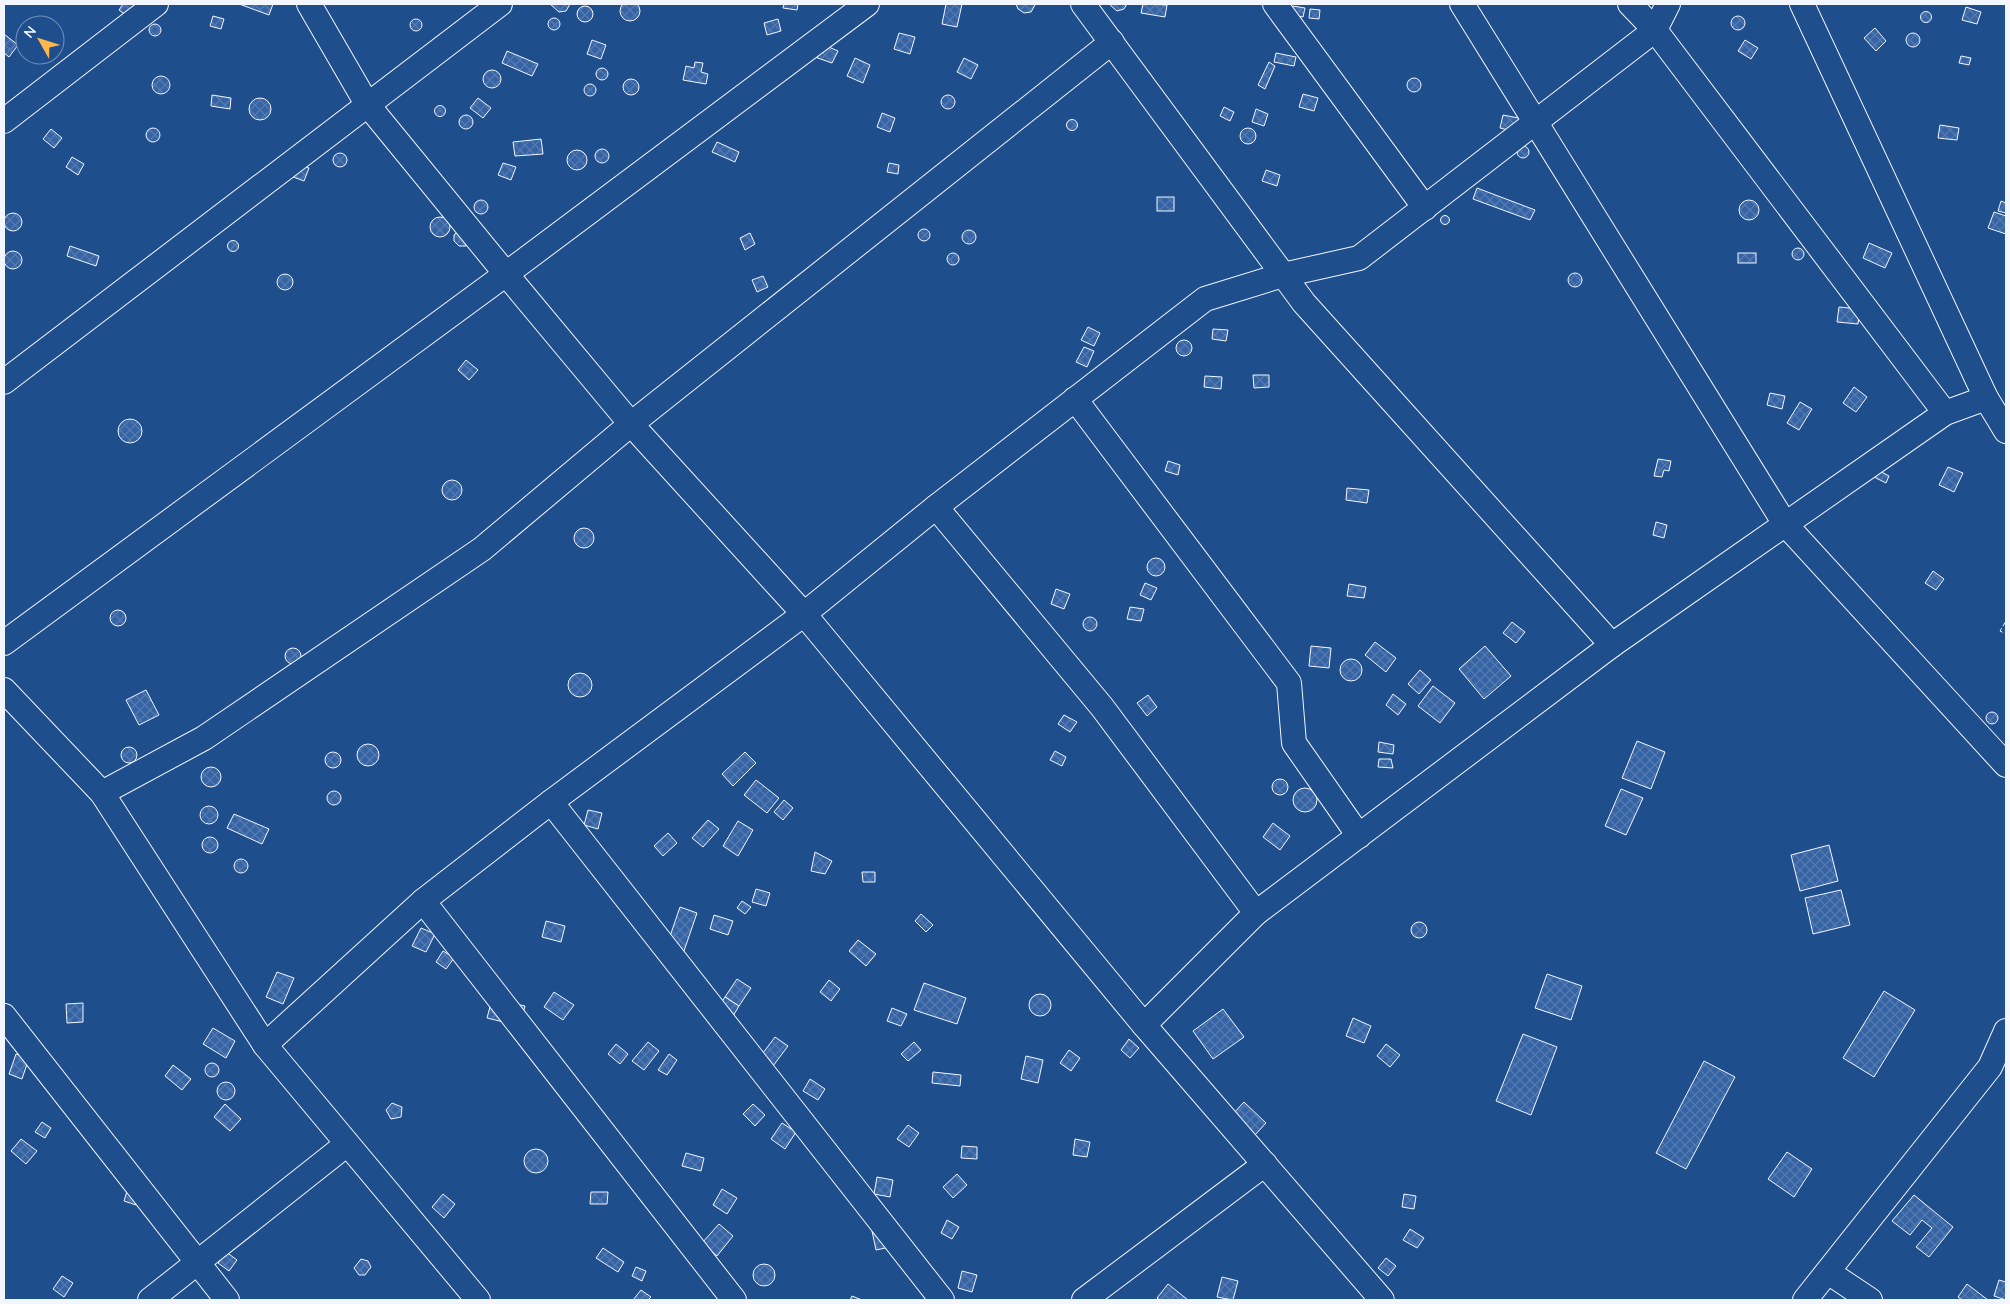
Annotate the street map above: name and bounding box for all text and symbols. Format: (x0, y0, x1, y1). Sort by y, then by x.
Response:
north arrow (15, 15, 65, 65)
text: N (20, 22, 40, 41)

